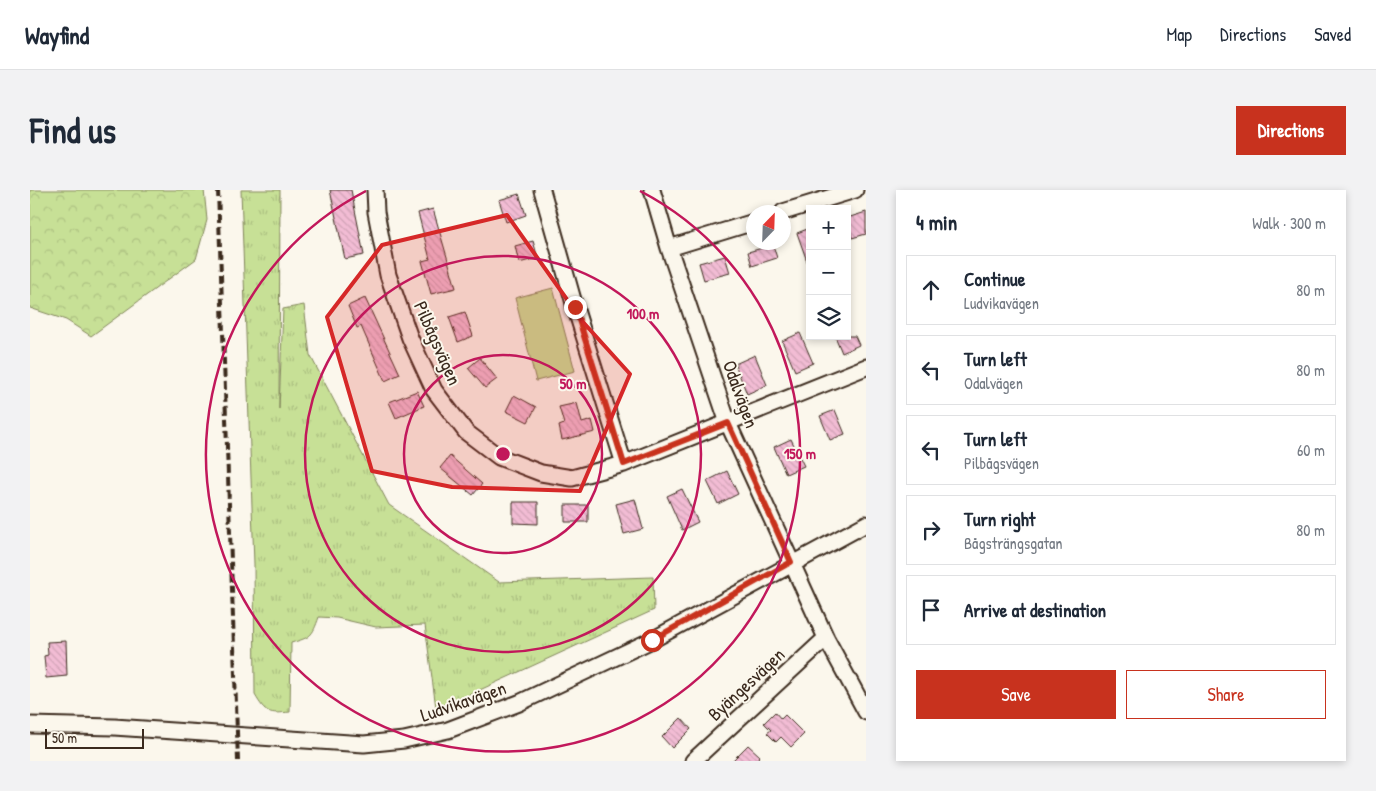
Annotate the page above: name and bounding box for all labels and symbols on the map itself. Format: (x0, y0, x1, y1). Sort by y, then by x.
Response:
north arrow (746, 205, 791, 250)
route end (564, 296, 587, 319)
street label: Pilbågsvägen (408, 297, 468, 389)
text: 100 m (627, 303, 659, 324)
street label: Odalvägen (717, 357, 765, 431)
text: 50 m (560, 373, 586, 394)
text: 150 m (784, 443, 816, 464)
centre of rings (494, 445, 512, 463)
route start (641, 629, 664, 652)
street label: Byängesvägen (702, 642, 790, 726)
street label: Ludvikavägen (417, 674, 509, 728)
scale bar (45, 726, 144, 749)

